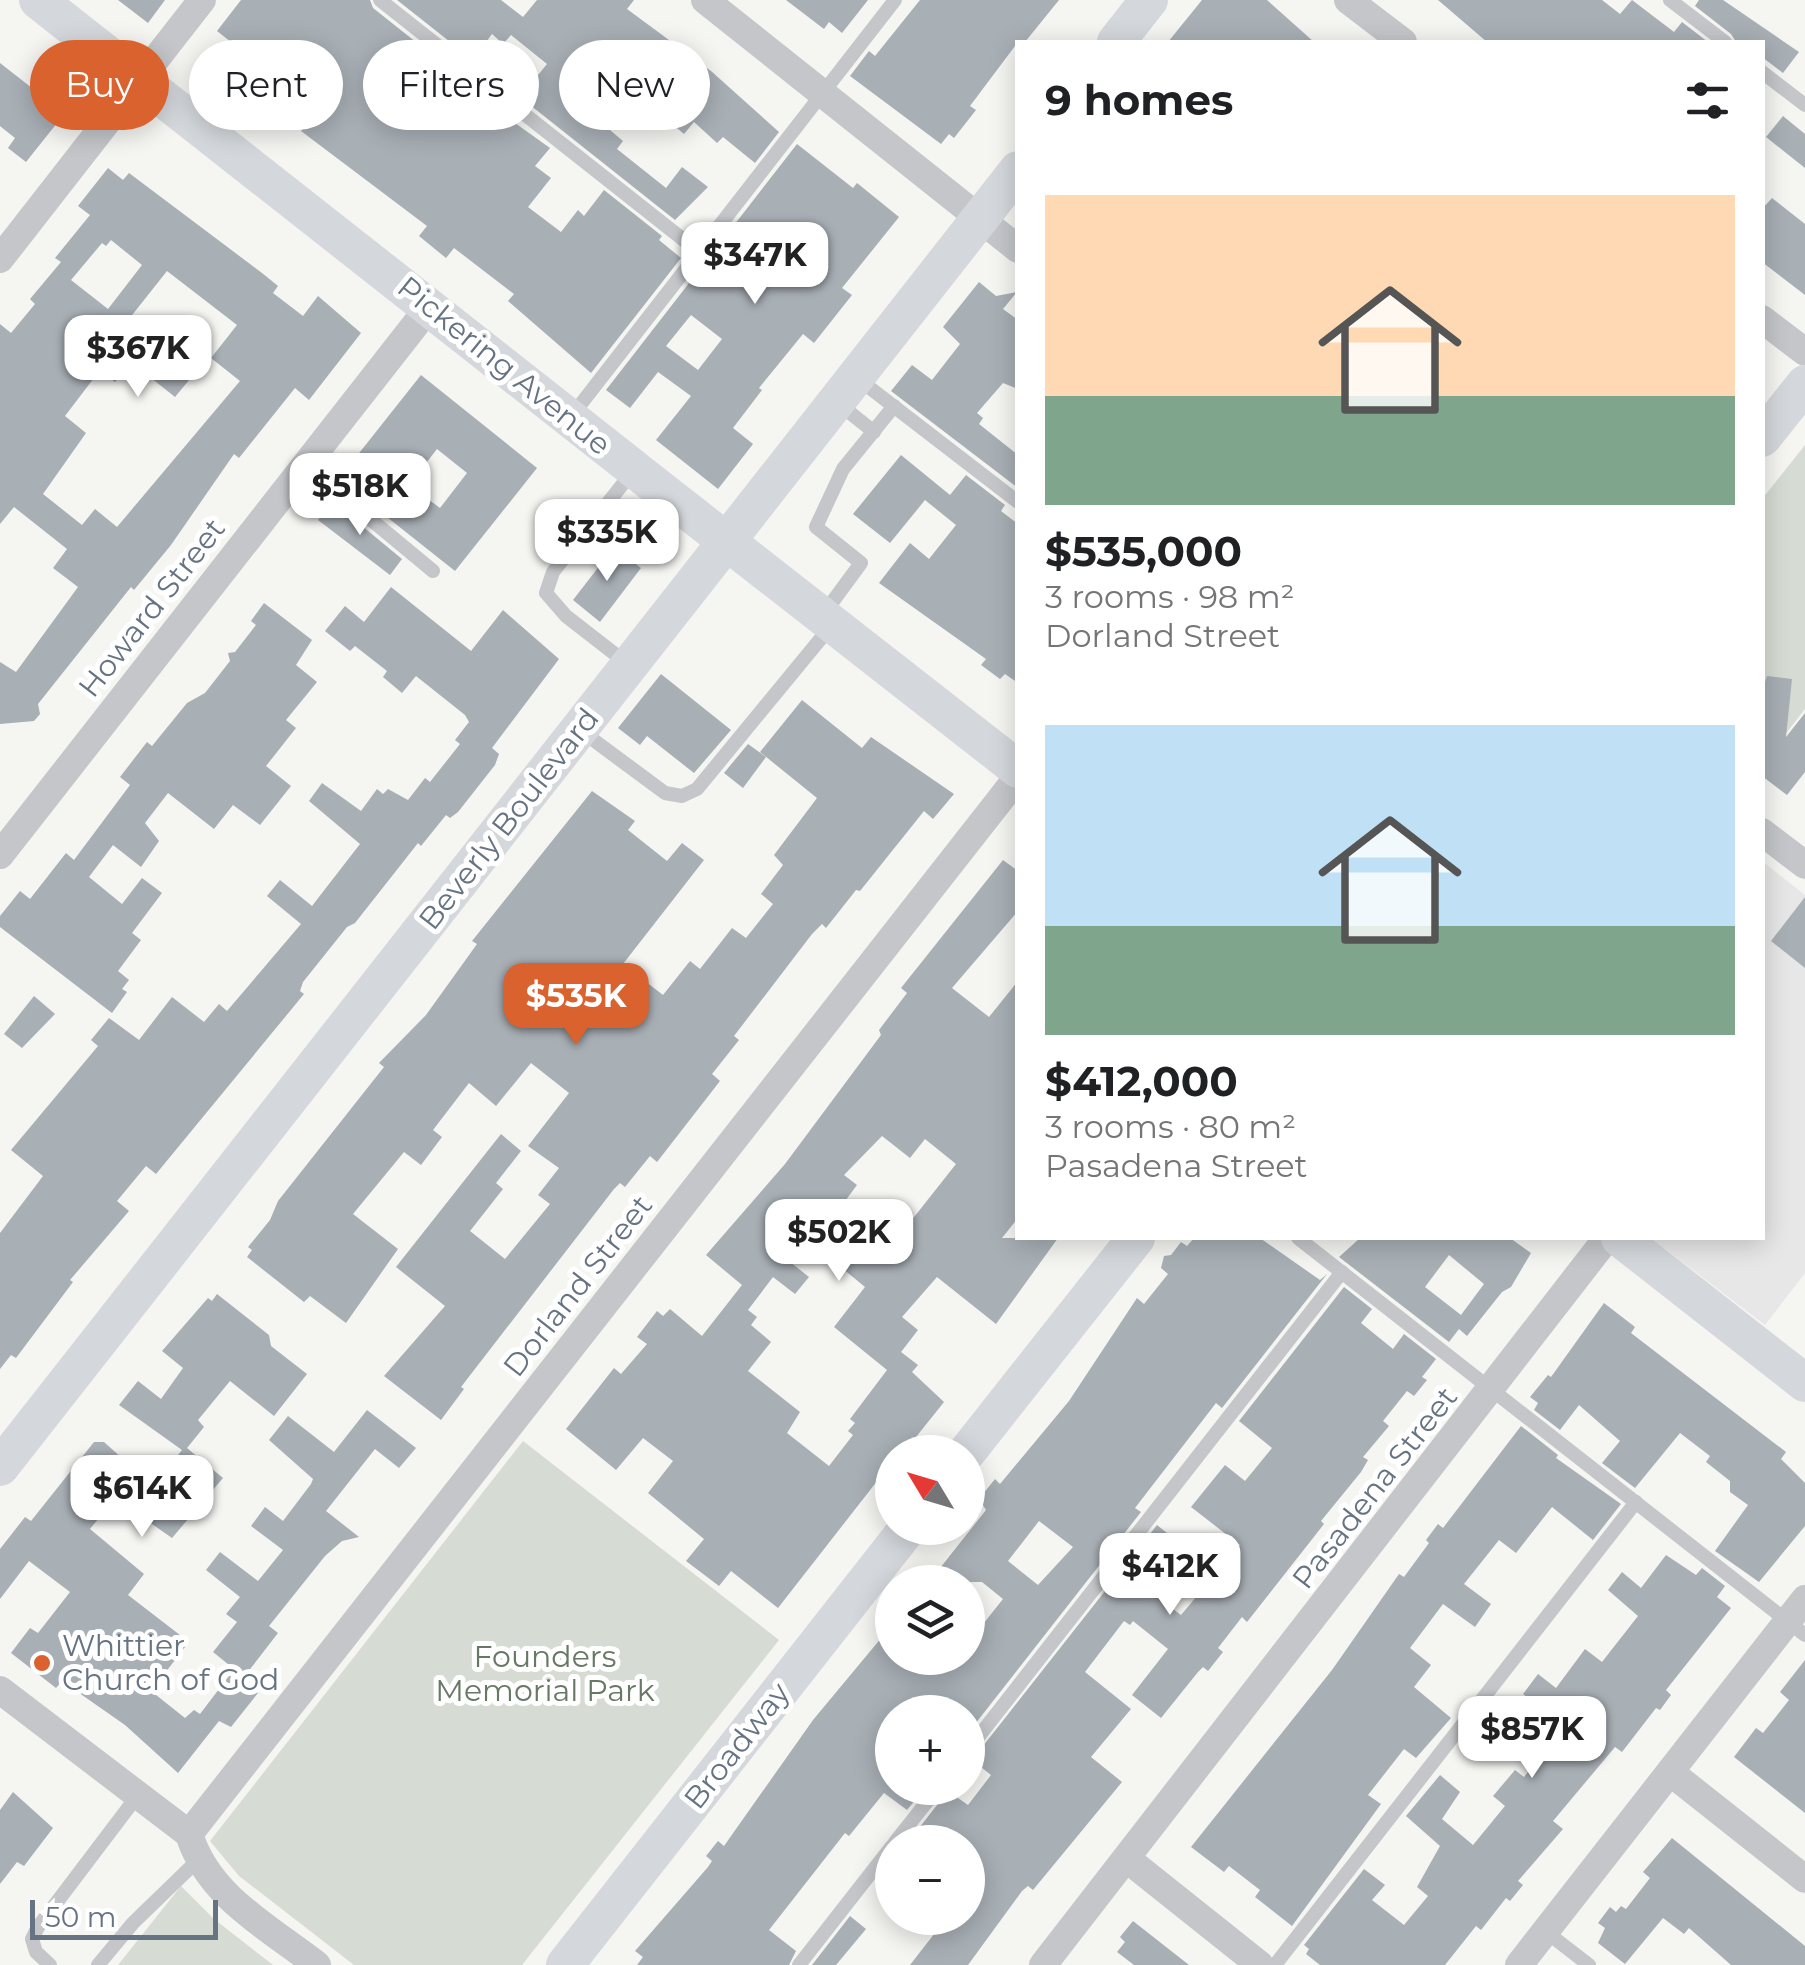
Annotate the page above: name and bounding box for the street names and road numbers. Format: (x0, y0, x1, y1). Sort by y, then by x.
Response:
street label: Pickering Avenue (390, 268, 618, 463)
street label: Howard Street (70, 511, 233, 704)
street label: Beverly Boulevard (411, 700, 607, 937)
street label: Dorland Street (495, 1187, 660, 1384)
street label: Pasadena Street (1284, 1379, 1465, 1596)
street label: Broadway (676, 1675, 798, 1816)

